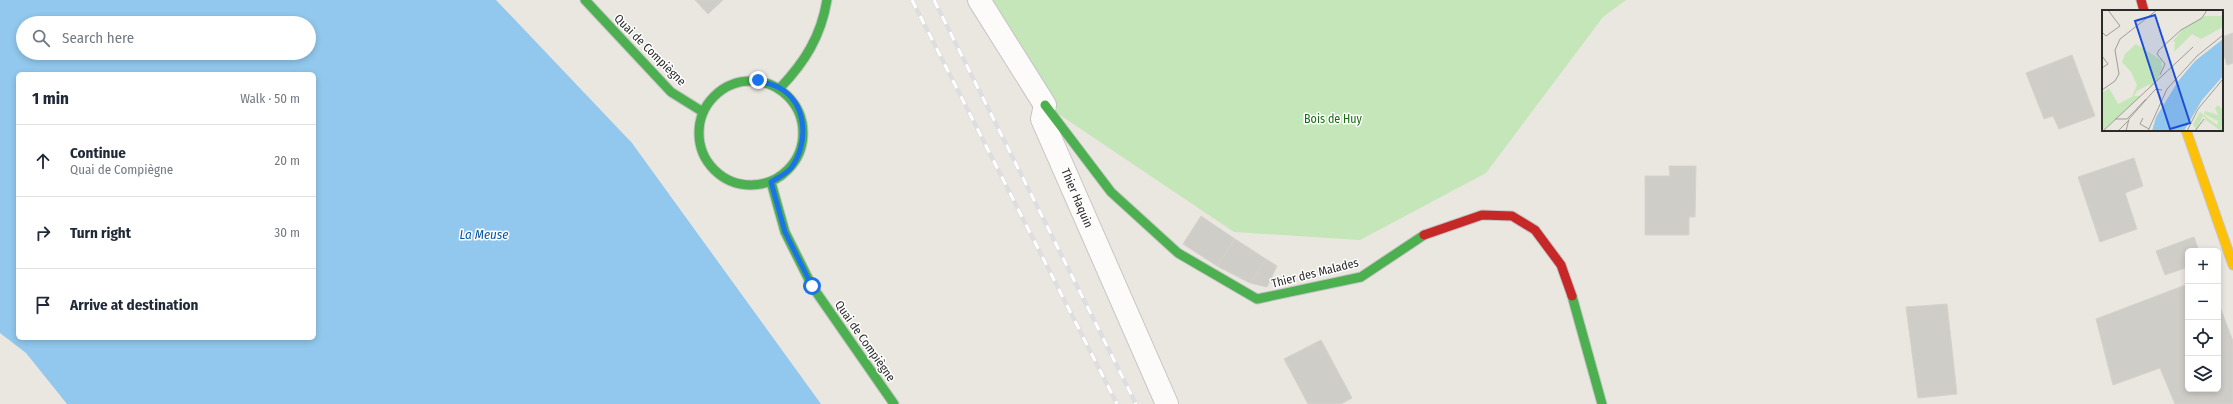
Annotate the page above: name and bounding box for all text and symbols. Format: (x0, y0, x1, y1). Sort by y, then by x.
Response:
inset map (2102, 10, 2223, 131)
street label: Quai de Compiègne (611, 11, 689, 89)
search box (16, 16, 316, 60)
icon: search (30, 27, 52, 49)
text: Search here (62, 29, 134, 47)
route end (749, 71, 767, 89)
text: 1 min (32, 88, 69, 109)
text: Walk · 50 m (240, 91, 300, 106)
park label: Bois de Huy (1304, 112, 1363, 126)
text: Continue (70, 144, 126, 162)
icon: ahead (32, 150, 54, 172)
text: 20 m (274, 153, 300, 168)
text: Quai de Compiègne (70, 162, 173, 177)
street label: Thier Haquin (1058, 166, 1096, 230)
icon: right (32, 222, 54, 244)
text: Turn right (70, 224, 131, 242)
text: 30 m (274, 225, 300, 240)
water label: La Meuse (460, 227, 508, 242)
map controls (2185, 248, 2221, 392)
button: + (2185, 248, 2221, 284)
street label: Thier des Malades (1270, 255, 1360, 291)
route start (803, 277, 821, 295)
button: − (2185, 284, 2221, 320)
icon: arrive (32, 294, 54, 316)
text: Arrive at destination (70, 296, 198, 314)
street label: Quai de Compiègne (832, 298, 898, 384)
button: locate (2185, 320, 2221, 356)
button: layers (2185, 356, 2221, 392)

